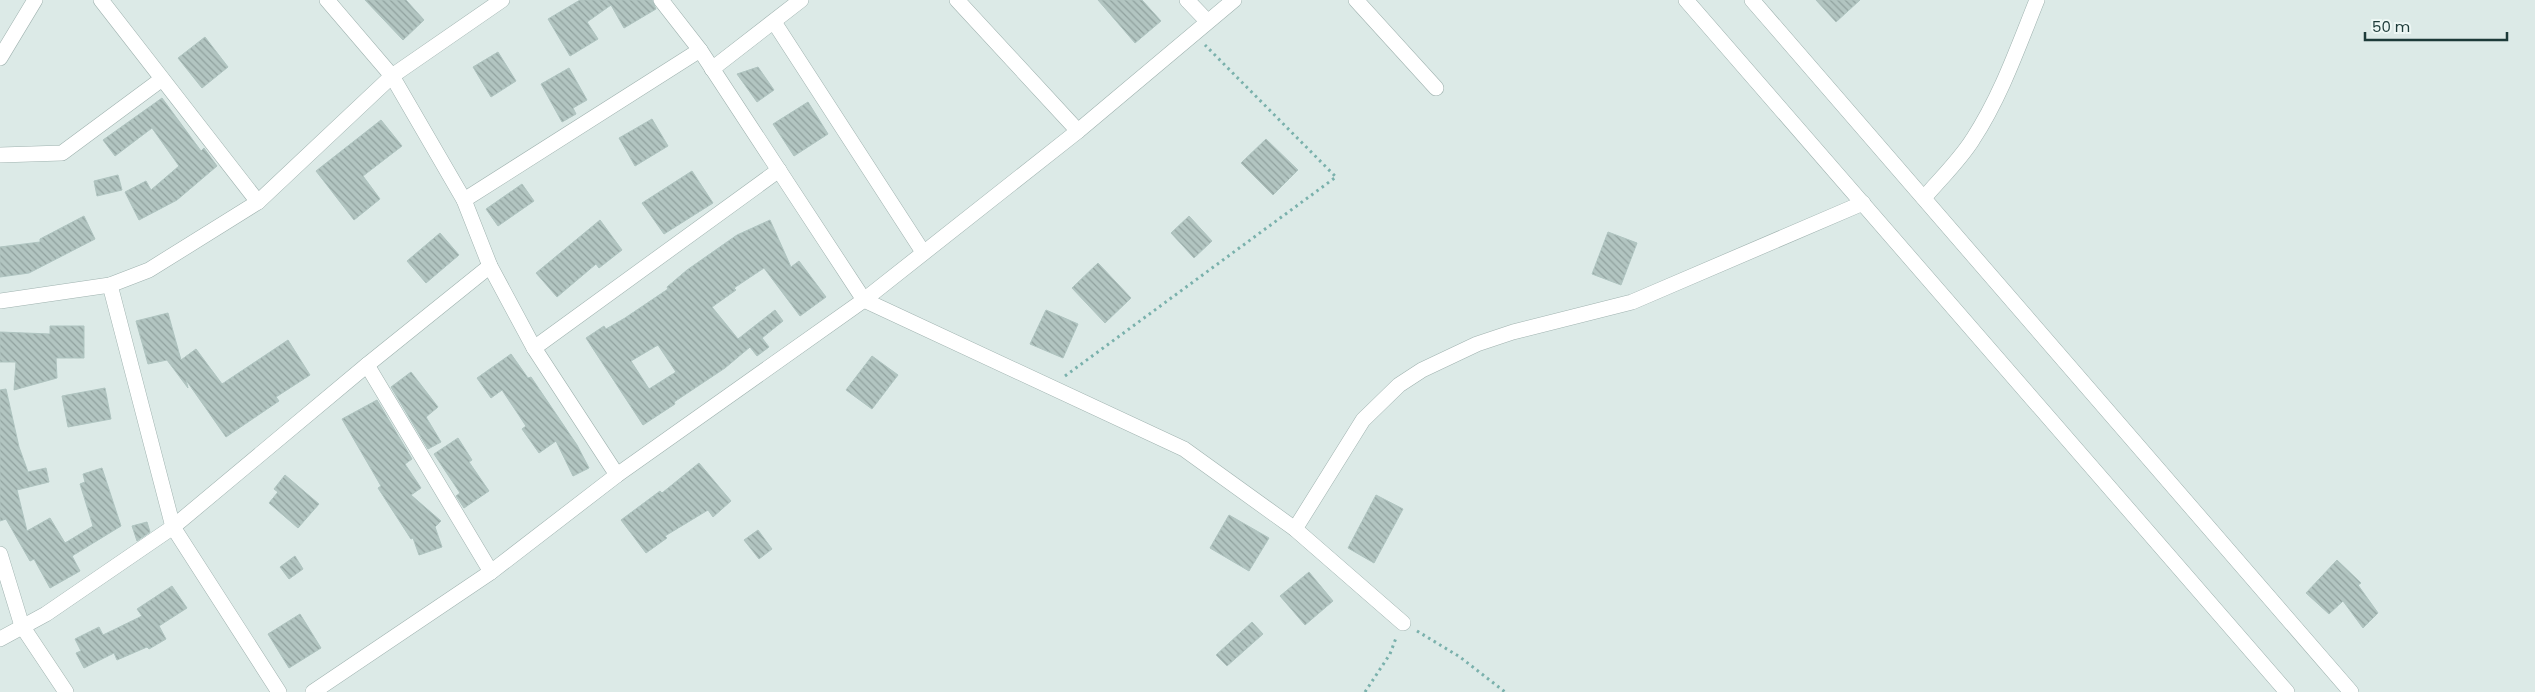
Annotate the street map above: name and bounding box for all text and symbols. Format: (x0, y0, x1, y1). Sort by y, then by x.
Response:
scale bar (2365, 10, 2508, 42)
text: 50 m (2372, 16, 2410, 37)

